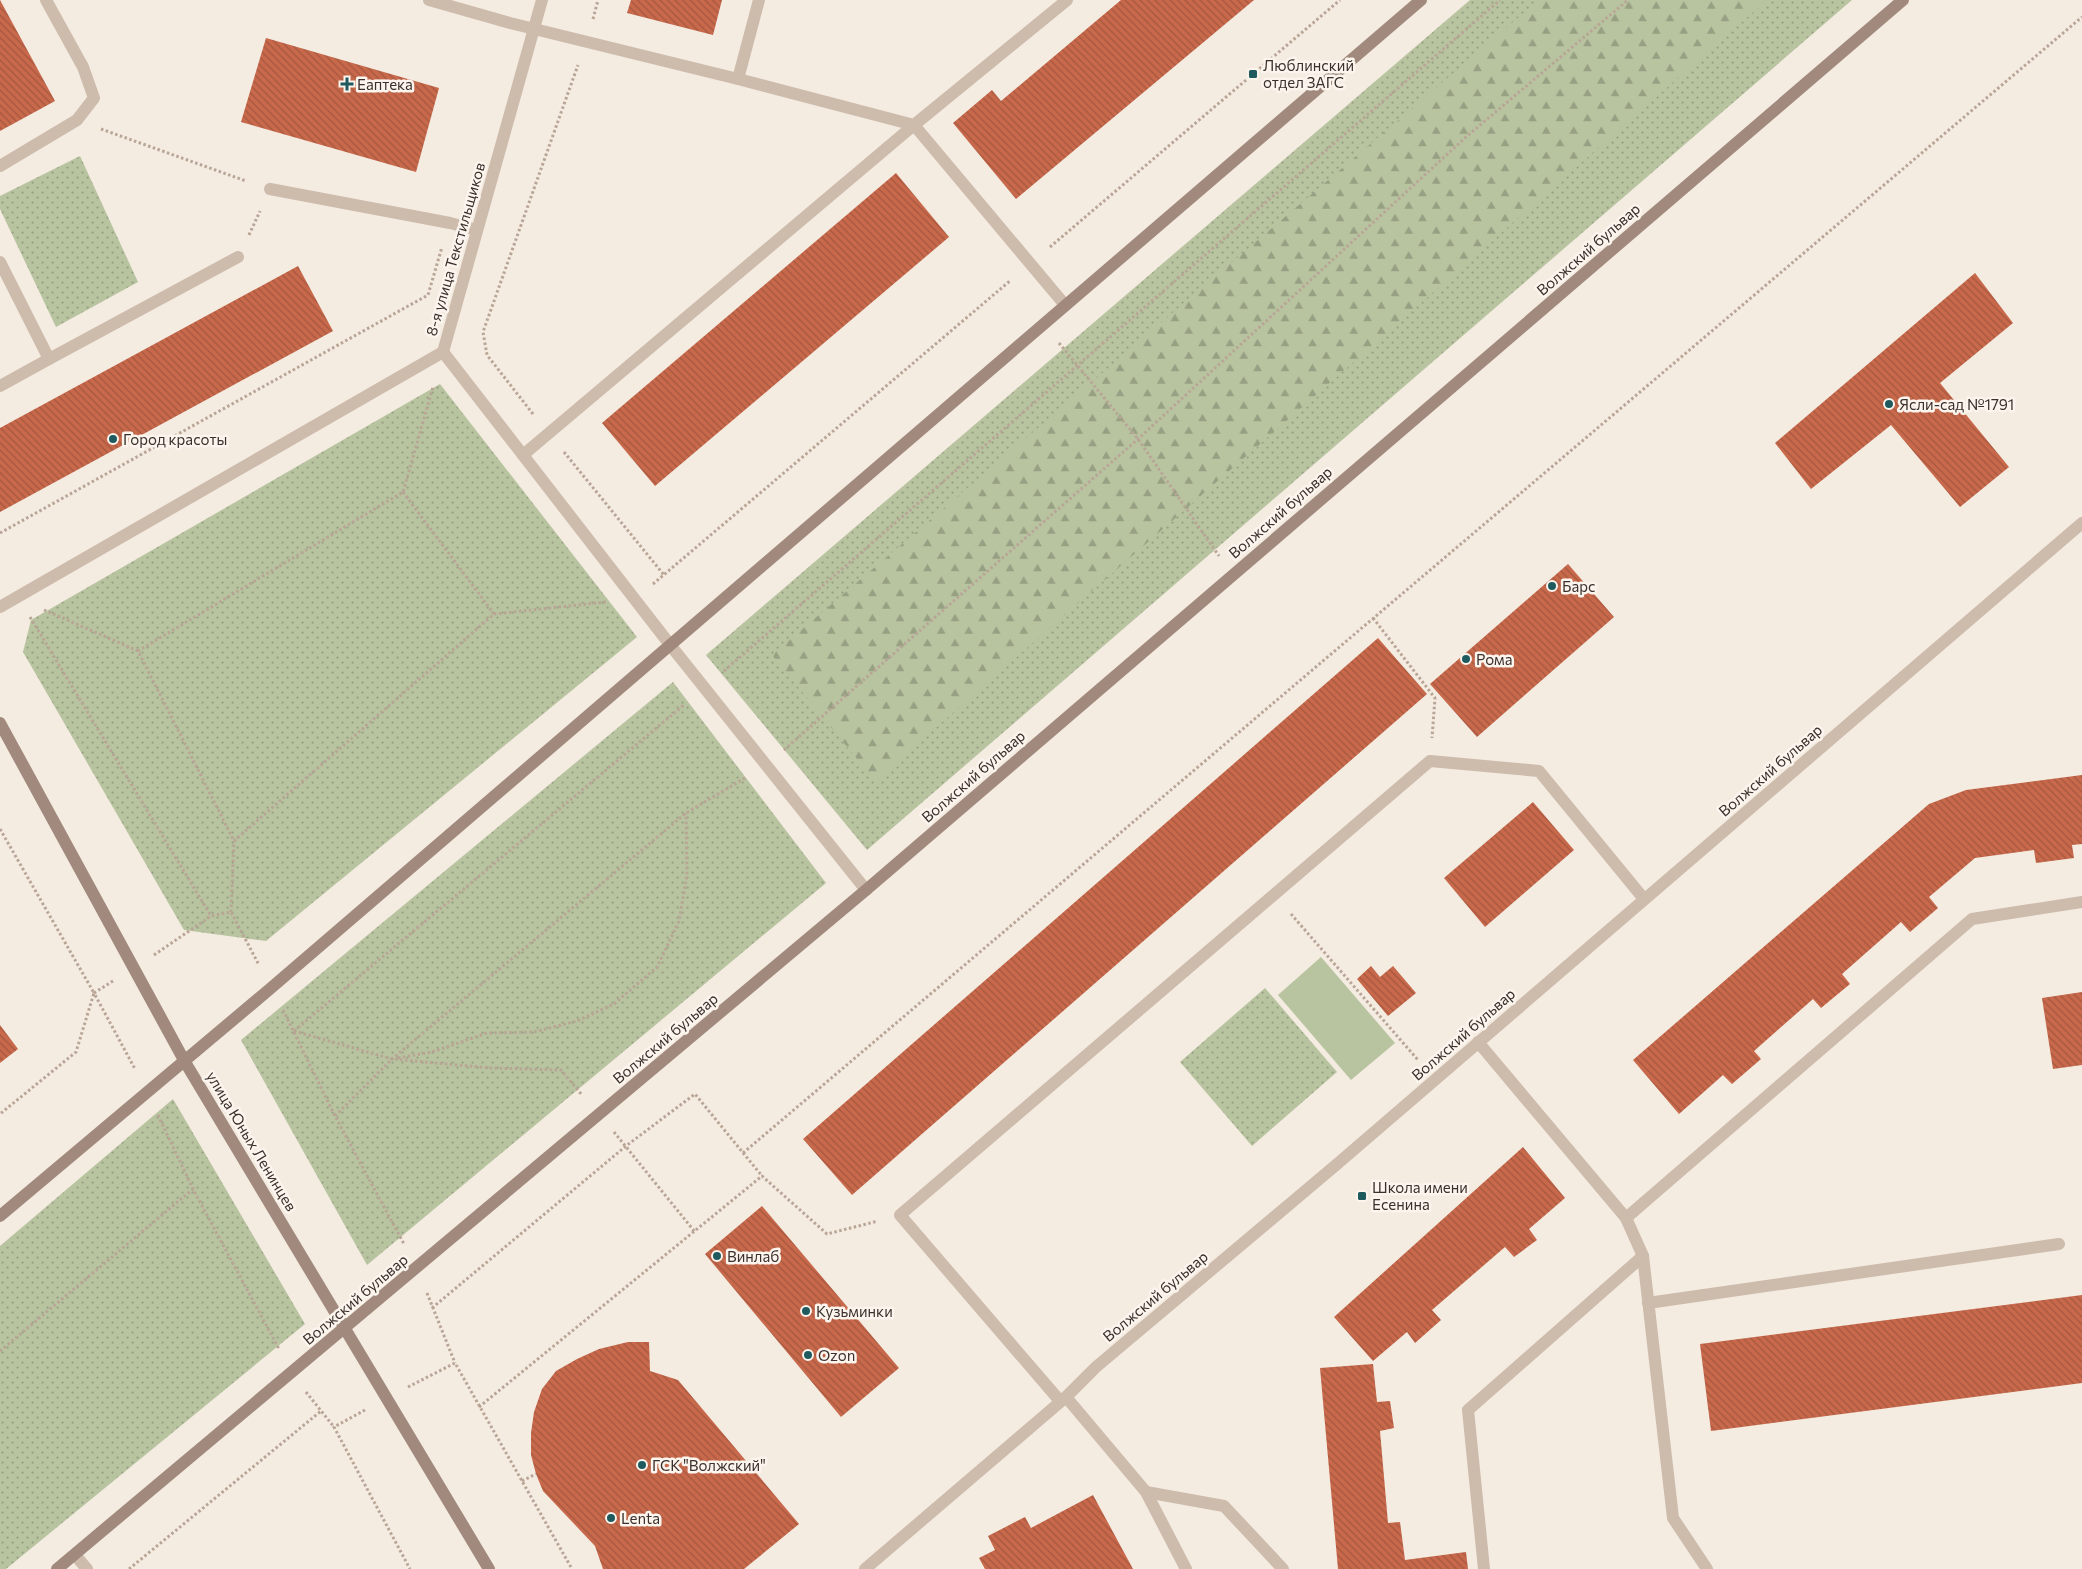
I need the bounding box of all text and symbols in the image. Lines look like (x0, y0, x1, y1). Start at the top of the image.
place label: Люблинский отдел ЗАГС (1263, 56, 1354, 91)
marker: Люблинский отдел ЗАГС (1247, 68, 1259, 80)
place label: Еаптека (357, 75, 413, 93)
marker: Еаптека (341, 78, 353, 90)
street label: 8-я улица Текстильщиков (422, 160, 488, 338)
street label: Волжский бульвар (1533, 199, 1643, 299)
place label: Ясли-сад №1791 (1899, 395, 2014, 413)
marker: Ясли-сад №1791 (1883, 398, 1895, 410)
place label: Город красоты (123, 430, 227, 448)
marker: Город красоты (107, 433, 119, 445)
street label: Волжский бульвар (1225, 462, 1335, 562)
place label: Барс (1562, 577, 1595, 595)
marker: Барс (1546, 580, 1558, 592)
place label: Рома (1476, 650, 1513, 668)
marker: Рома (1460, 653, 1472, 665)
street label: Волжский бульвар (1715, 720, 1825, 820)
street label: Волжский бульвар (918, 726, 1028, 826)
street label: Волжский бульвар (1408, 984, 1518, 1084)
street label: Волжский бульвар (609, 989, 721, 1087)
street label: улица Юных Ленинцев (203, 1068, 301, 1214)
place label: Школа имени Есенина (1372, 1178, 1468, 1213)
marker: Школа имени Есенина (1356, 1190, 1368, 1202)
place label: Винлаб (727, 1247, 779, 1265)
street label: Волжский бульвар (1099, 1247, 1211, 1345)
street label: Волжский бульвар (299, 1250, 411, 1348)
marker: Винлаб (711, 1250, 723, 1262)
place label: Кузьминки (816, 1302, 893, 1320)
marker: Кузьминки (800, 1305, 812, 1317)
place label: Ozon (818, 1346, 855, 1364)
marker: Ozon (802, 1349, 814, 1361)
place label: ГСК "Волжский" (652, 1456, 766, 1474)
marker: ГСК "Волжский" (636, 1459, 648, 1471)
place label: Lenta (621, 1509, 660, 1527)
marker: Lenta (605, 1512, 617, 1524)

